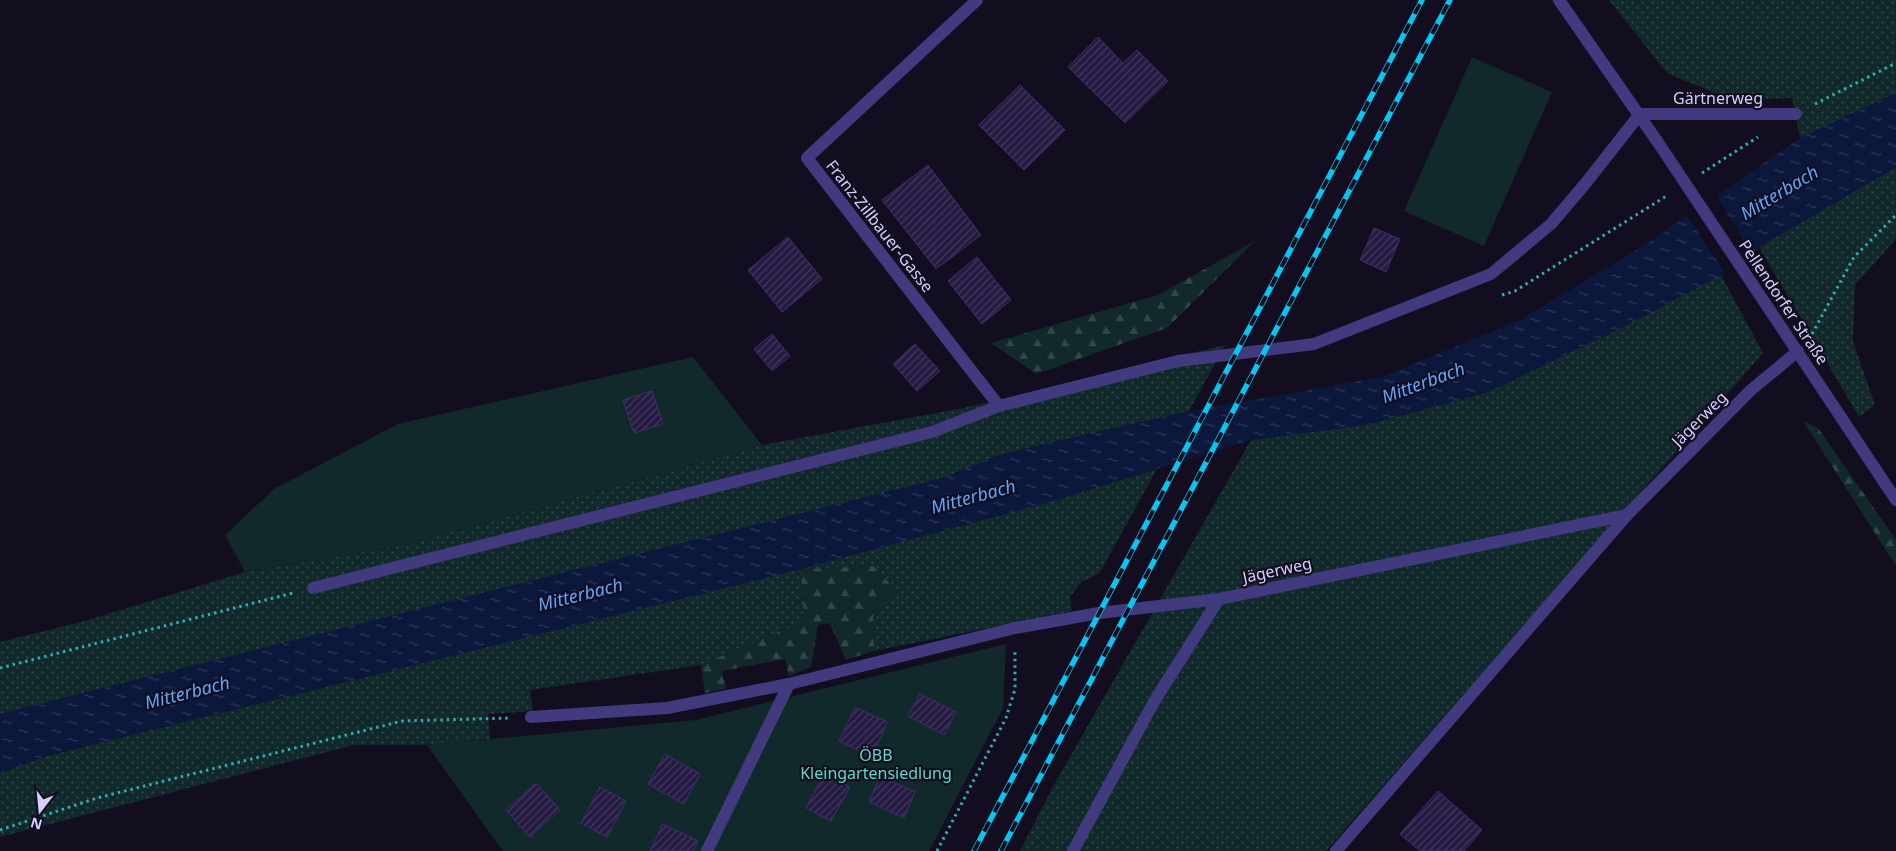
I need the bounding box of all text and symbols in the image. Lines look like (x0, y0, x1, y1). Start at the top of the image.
street label: Gärtnerweg (1673, 87, 1763, 109)
street label: Franz-Zillbauer-Gasse (821, 155, 939, 297)
water label: Mitterbach (1735, 159, 1823, 225)
street label: Pellendorfer Straße (1734, 235, 1834, 369)
water label: Mitterbach (1378, 356, 1468, 408)
street label: Jägerweg (1665, 386, 1732, 453)
water label: Mitterbach (928, 473, 1018, 519)
street label: Jägerweg (1238, 552, 1314, 588)
water label: Mitterbach (535, 572, 625, 616)
water label: Mitterbach (142, 670, 232, 714)
park label: ÖBB Kleingartensiedlung (800, 744, 952, 784)
north arrow (15, 786, 65, 836)
text: N (28, 813, 44, 835)

